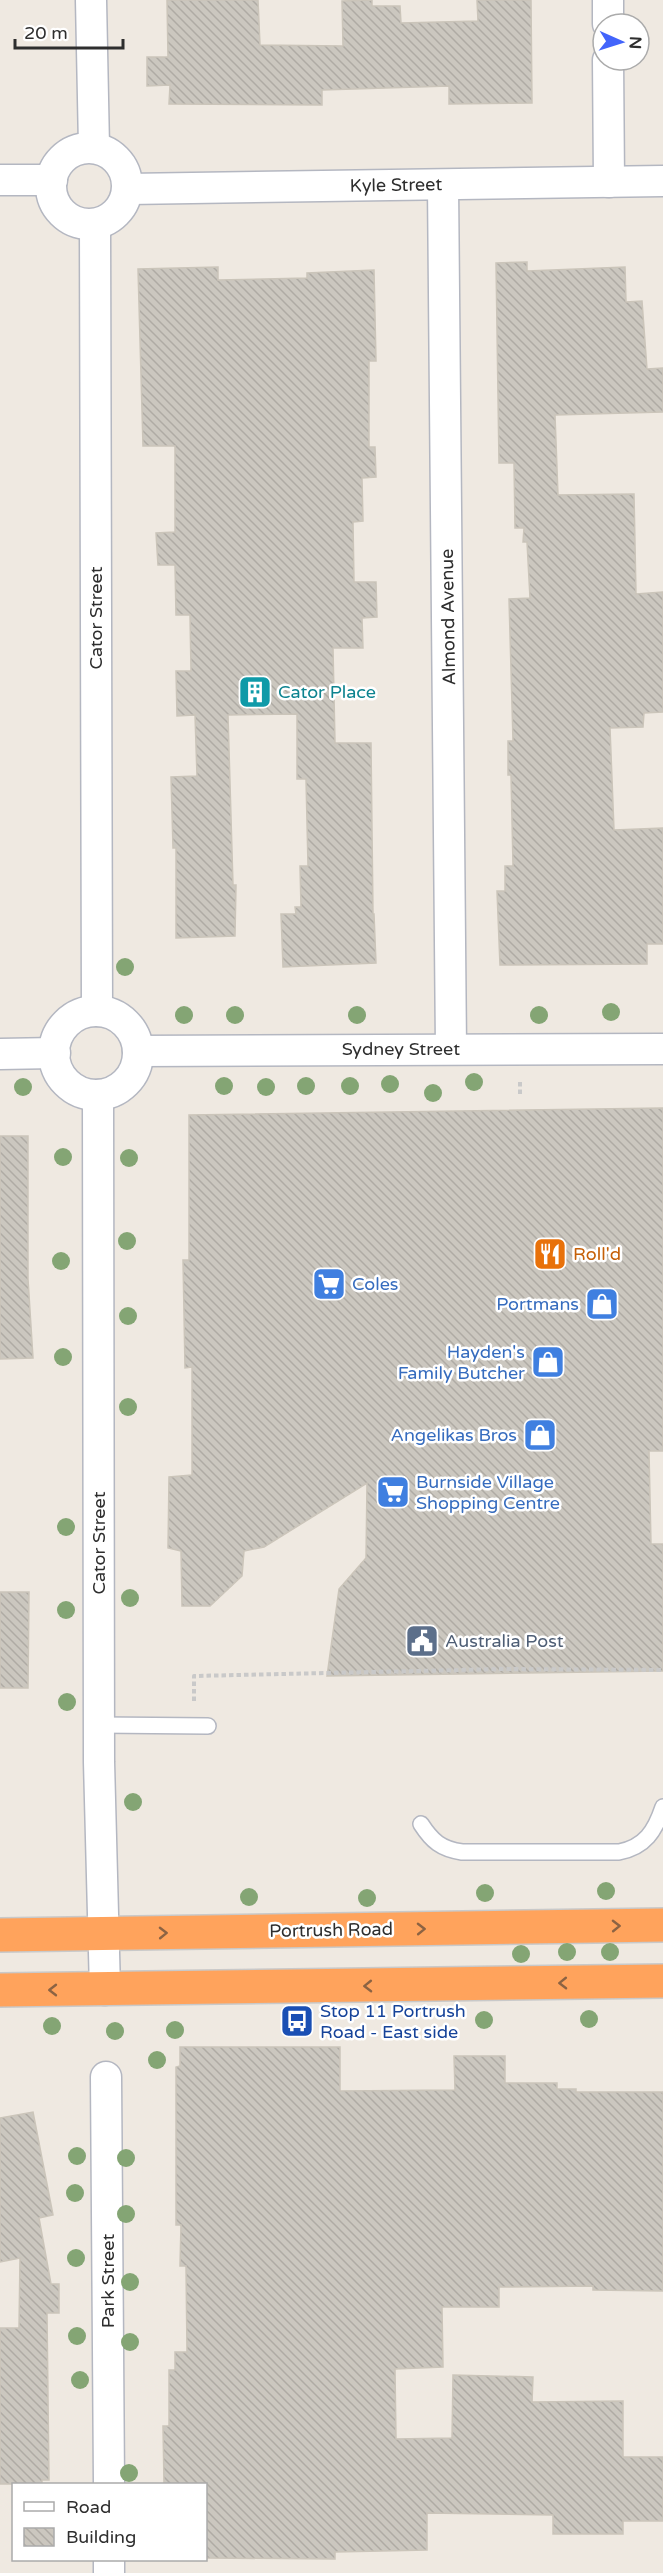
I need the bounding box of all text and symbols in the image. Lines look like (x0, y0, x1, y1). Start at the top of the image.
scale bar (15, 12, 123, 50)
north arrow (591, 12, 651, 72)
text: 20 m (24, 22, 68, 44)
text: N (625, 36, 645, 50)
street label: Kyle Street (350, 173, 443, 197)
street label: Almond Avenue (436, 548, 460, 686)
street label: Cator Street (85, 566, 107, 670)
building icon: Cator Place (237, 674, 273, 710)
place label: Cator Place (278, 681, 376, 703)
street label: Sydney Street (342, 1038, 460, 1060)
restaurant icon: Roll'd (532, 1236, 568, 1272)
place label: Roll'd (573, 1243, 621, 1265)
supermarket icon: Coles (311, 1266, 347, 1302)
place label: Coles (352, 1273, 398, 1295)
shop icon: Portmans (584, 1286, 620, 1322)
place label: Portmans (496, 1293, 579, 1315)
place label: Hayden's Family Butcher (398, 1341, 525, 1384)
shop icon: Hayden's Family Butcher (530, 1344, 566, 1380)
shop icon: Angelikas Bros (522, 1417, 558, 1453)
place label: Angelikas Bros (391, 1424, 517, 1446)
place label: Burnside Village Shopping Centre (416, 1471, 560, 1514)
supermarket icon: Burnside Village Shopping Centre (375, 1474, 411, 1510)
street label: Cator Street (88, 1491, 110, 1595)
public building icon: Australia Post (404, 1623, 440, 1659)
place label: Australia Post (445, 1630, 564, 1652)
street label: Portrush Road (269, 1918, 393, 1942)
one-way arrow (611, 1920, 620, 1932)
one-way arrow (416, 1923, 425, 1935)
one-way arrow (158, 1926, 167, 1939)
one-way arrow (558, 1977, 567, 1989)
one-way arrow (363, 1980, 372, 1992)
one-way arrow (48, 1984, 57, 1996)
place label: Stop 11 Portrush Road - East side (320, 2000, 466, 2043)
bus stop icon: Stop 11 Portrush Road - East side (279, 2003, 315, 2039)
street label: Park Street (97, 2234, 119, 2328)
legend (12, 2483, 207, 2561)
text: Road (66, 2496, 111, 2518)
text: Building (66, 2526, 136, 2548)

